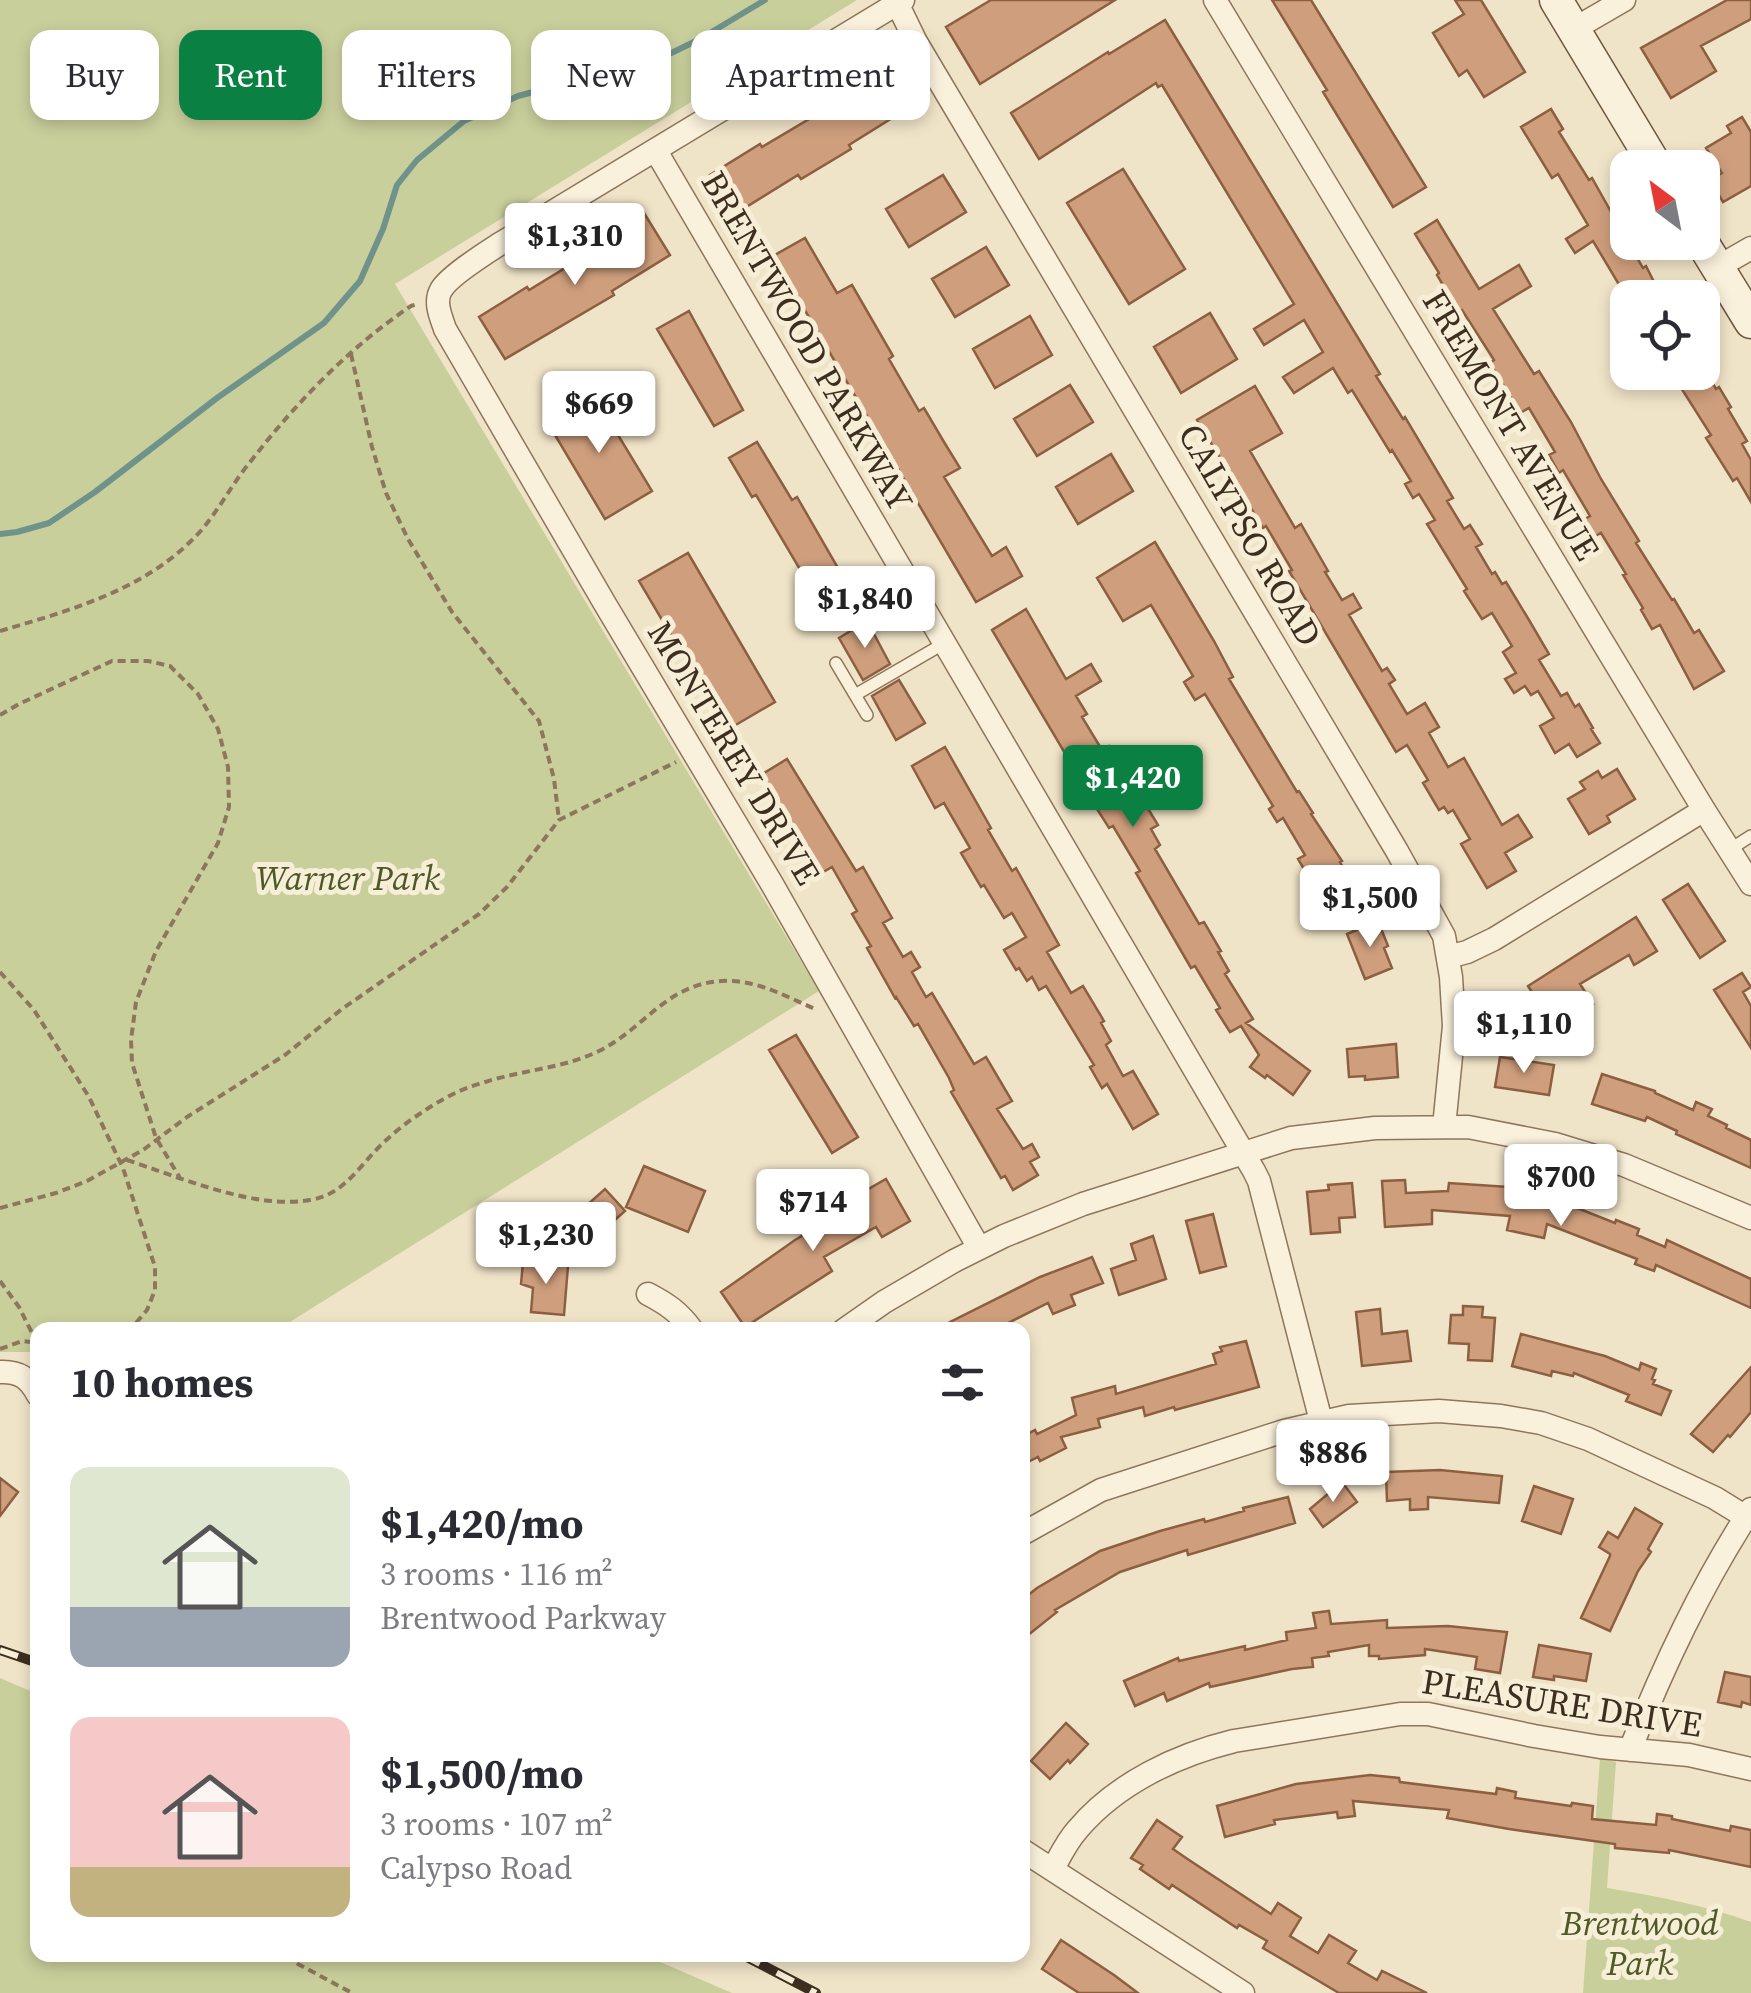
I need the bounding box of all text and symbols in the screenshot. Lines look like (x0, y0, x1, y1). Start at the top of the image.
chip: Buy (30, 30, 159, 120)
chip: Rent (179, 30, 322, 120)
chip: Filters (342, 30, 511, 120)
chip: New (531, 30, 671, 120)
chip: Apartment (691, 30, 930, 120)
north arrow (1610, 150, 1720, 260)
map controls (1610, 150, 1720, 390)
street label: BRENTWOOD PARKWAY (690, 162, 924, 520)
pin: $1,310 (494, 203, 656, 288)
text: $1,310 (527, 213, 623, 257)
button: locate (1610, 280, 1720, 390)
street label: FREMONT AVENUE (1411, 281, 1611, 569)
pin: $669 (540, 371, 658, 456)
text: $669 (564, 381, 634, 425)
street label: CALYPSO ROAD (1167, 415, 1333, 655)
pin: $1,840 (784, 566, 946, 651)
text: $1,840 (817, 576, 913, 620)
street label: MONTEREY DRIVE (636, 612, 832, 894)
pin: $1,420 (1052, 745, 1214, 830)
text: $1,420 (1085, 755, 1181, 799)
park label: Warner Park (256, 854, 441, 902)
pin: $1,500 (1289, 865, 1451, 950)
text: $1,500 (1322, 875, 1418, 919)
pin: $1,110 (1443, 991, 1605, 1076)
text: $1,110 (1476, 1001, 1572, 1045)
pin: $700 (1502, 1144, 1620, 1229)
text: $700 (1526, 1154, 1596, 1198)
pin: $714 (754, 1169, 872, 1254)
text: $714 (778, 1179, 848, 1223)
pin: $1,230 (465, 1202, 627, 1287)
text: $1,230 (498, 1212, 594, 1256)
text: 10 homes (70, 1353, 253, 1411)
icon: filters (935, 1355, 990, 1410)
pin: $886 (1274, 1420, 1392, 1505)
text: $886 (1298, 1430, 1368, 1474)
text: $1,420/mo (380, 1494, 583, 1552)
icon: home (150, 1507, 270, 1627)
text: 3 rooms · 116 m² (380, 1552, 613, 1596)
text: Brentwood Parkway (380, 1596, 666, 1640)
street label: PLEASURE DRIVE (1419, 1657, 1705, 1749)
text: $1,500/mo (380, 1744, 583, 1802)
icon: home (150, 1757, 270, 1877)
text: 3 rooms · 107 m² (380, 1802, 613, 1846)
text: Calypso Road (380, 1846, 572, 1890)
park label: Brentwood Park (1560, 1899, 1719, 1987)

